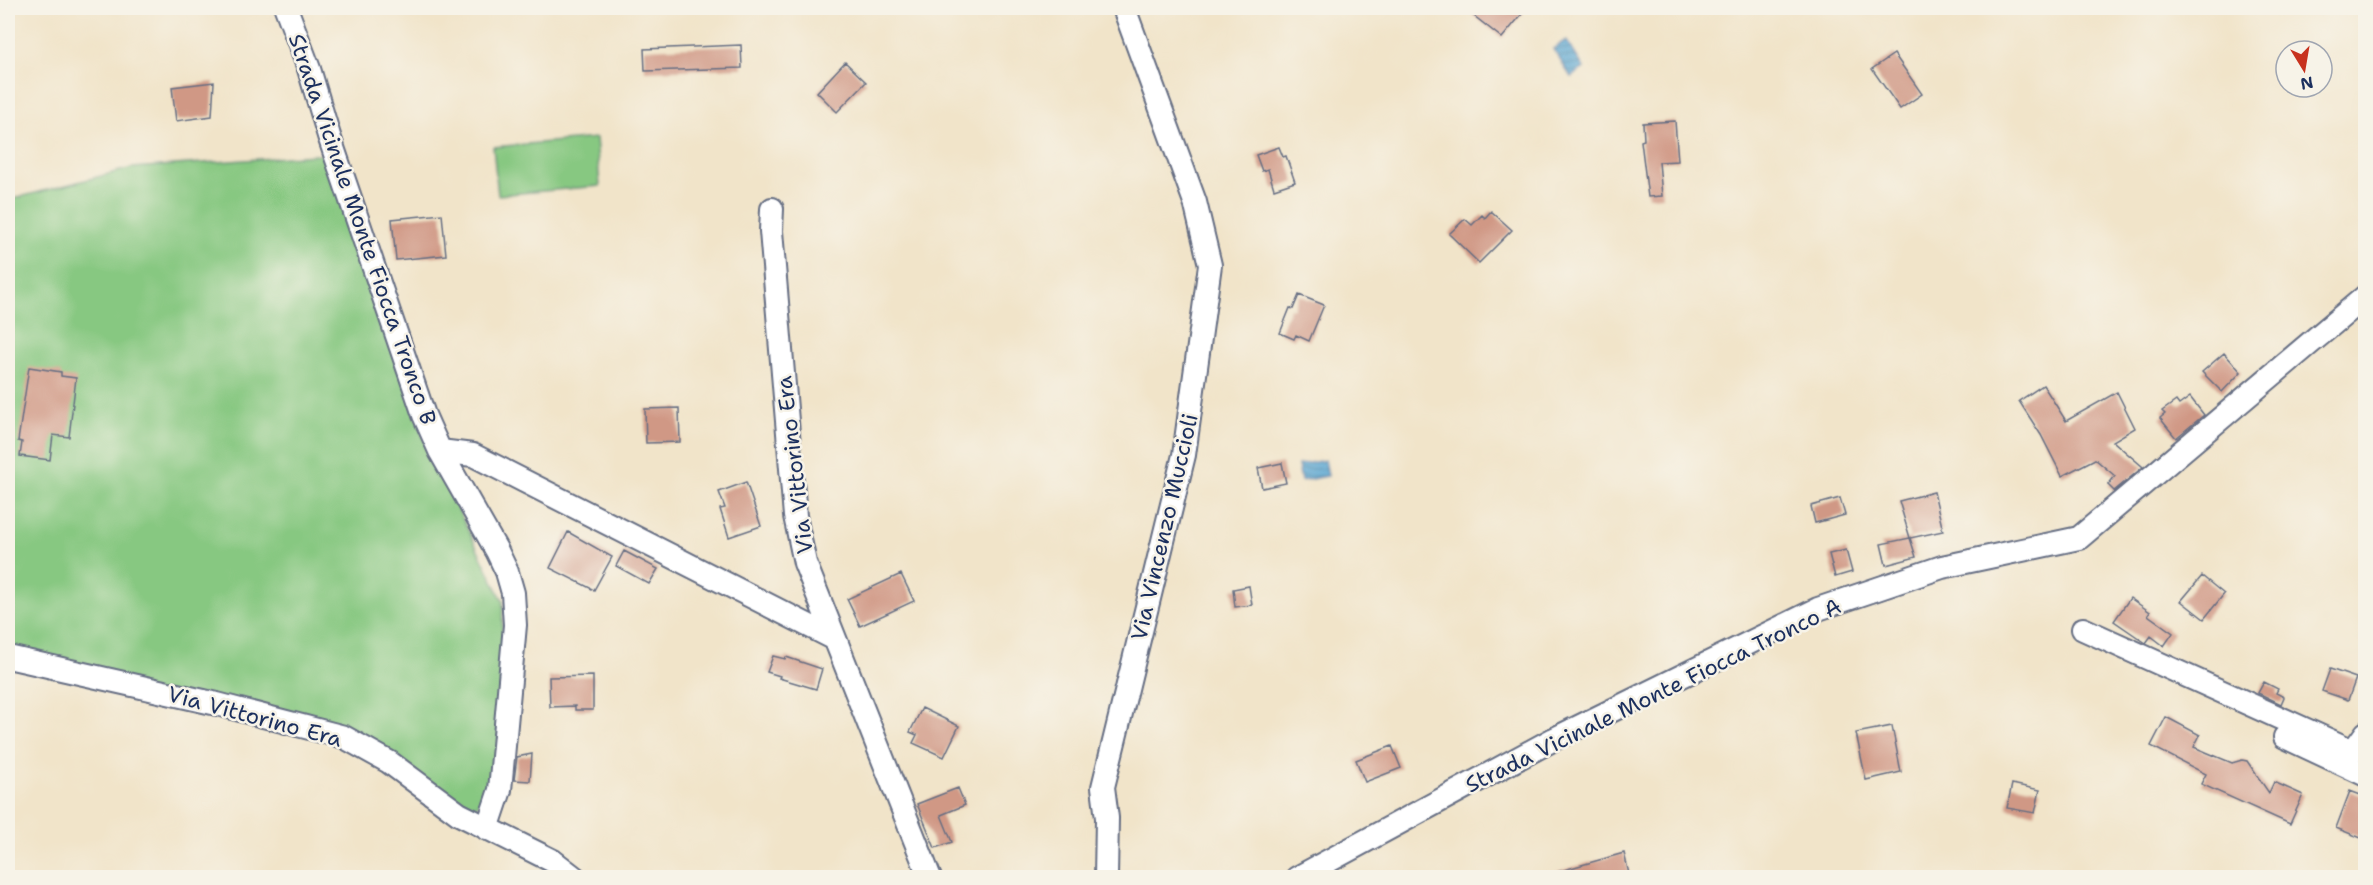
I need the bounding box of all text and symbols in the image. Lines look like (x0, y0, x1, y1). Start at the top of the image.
street label: Strada Vicinale Monte Fiocca Tronco B (282, 30, 443, 429)
north arrow (2274, 39, 2334, 99)
text: N (2299, 72, 2315, 95)
street label: Via Vittorino Era (769, 374, 820, 556)
street label: Via Vincenzo Muccioli (1124, 411, 1205, 643)
street label: Strada Vicinale Monte Fiocca Tronco A (1460, 591, 1846, 799)
street label: Via Vittorino Era (165, 679, 345, 754)

